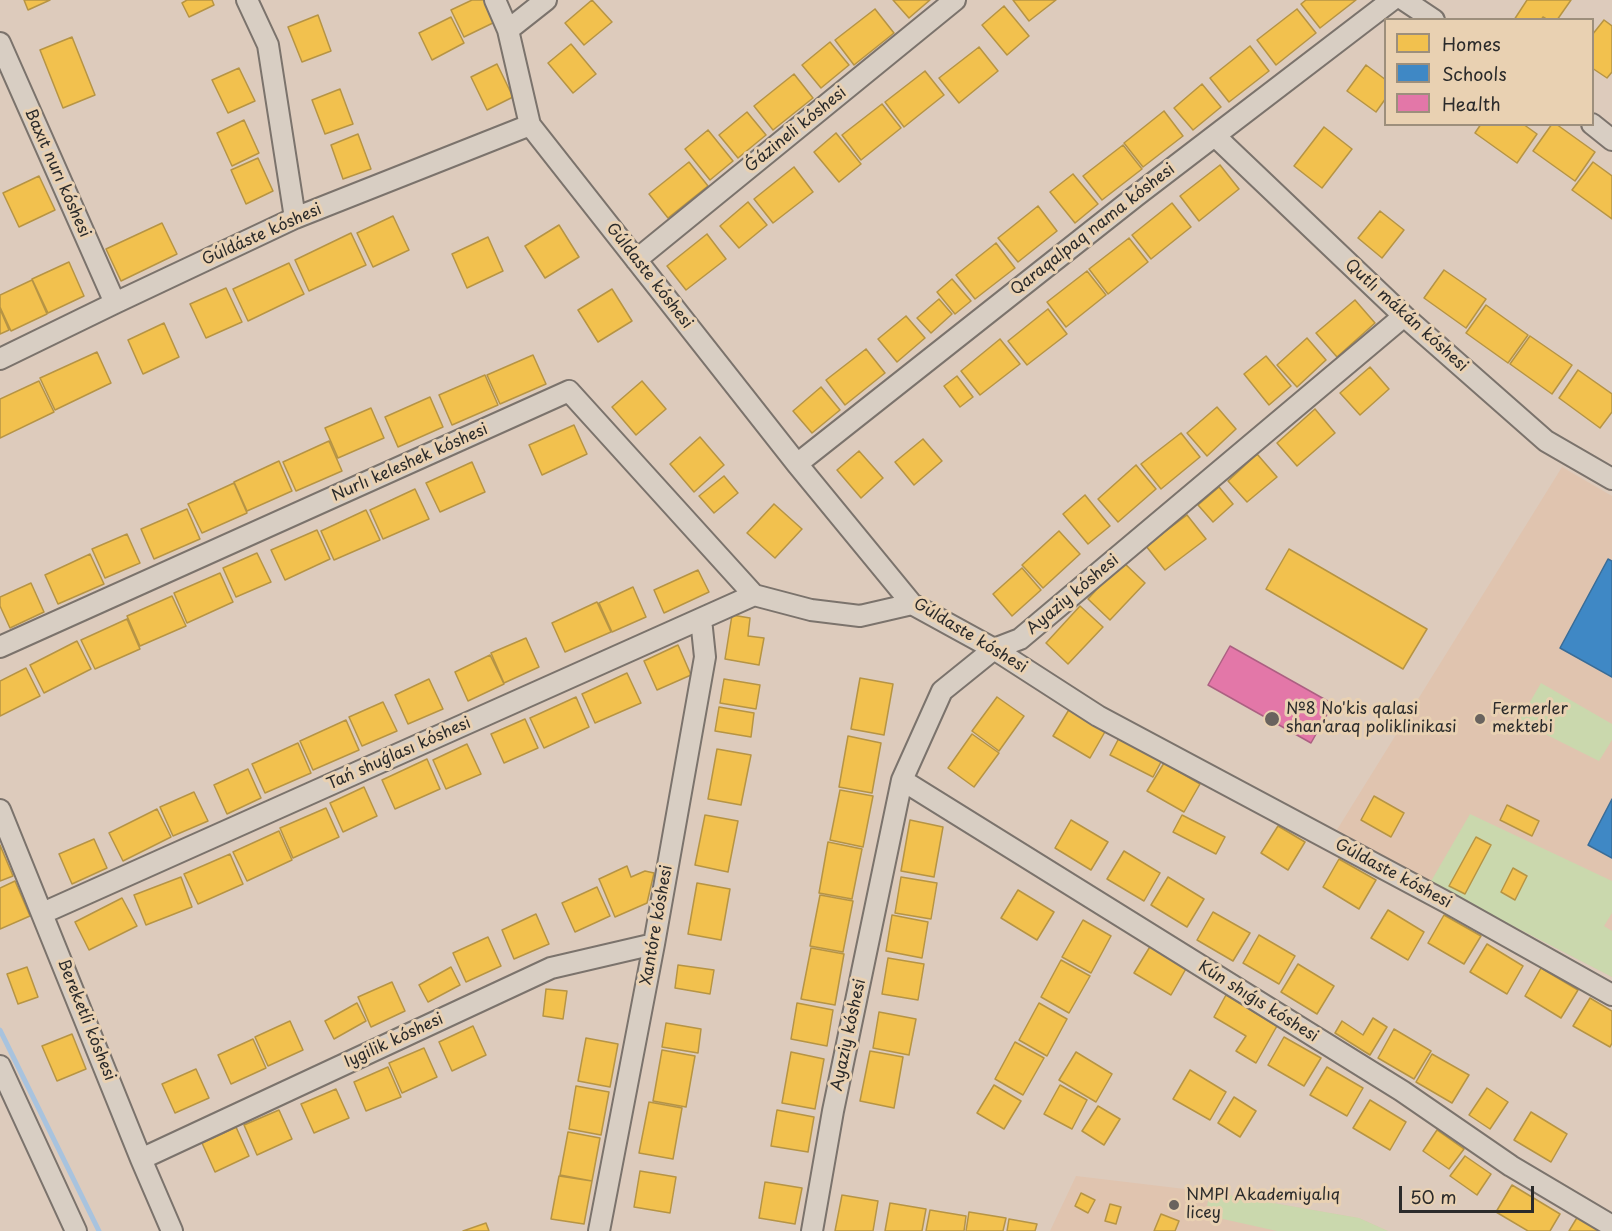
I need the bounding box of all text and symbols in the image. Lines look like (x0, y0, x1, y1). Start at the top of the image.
legend (1384, 18, 1594, 126)
text: Homes (1442, 30, 1500, 57)
text: Schools (1442, 60, 1507, 87)
street label: Ǵázineli kóshesi (741, 83, 851, 177)
text: Health (1442, 90, 1501, 117)
street label: Baxıt nurı kóshesi (20, 105, 94, 241)
street label: Qaraqalpaq nama kóshesi (1007, 160, 1179, 300)
street label: Gúldáste kóshesi (199, 200, 325, 270)
street label: Gúldaste kóshesi (602, 219, 696, 333)
street label: Qutlı mákán kóshesi (1341, 256, 1471, 376)
street label: Nurlı keleshek kóshesi (329, 420, 491, 506)
street label: Ayaziy kóshesi (1023, 551, 1123, 639)
street label: Gúldaste kóshesi (910, 595, 1030, 677)
place label: №8 No'kis qalasi shan'araq poliklinikasi (1286, 700, 1457, 738)
place label: Fermerler mektebi (1492, 700, 1568, 738)
marker: №8 No'kis qalasi shan'araq poliklinikasi (1263, 710, 1281, 728)
marker: Fermerler mektebi (1473, 712, 1487, 726)
street label: Tań shuǵlası kóshesi (324, 714, 474, 794)
street label: Gúldaste kóshesi (1332, 835, 1454, 913)
street label: Xantóre kóshesi (637, 864, 677, 986)
street label: Bereketli kóshesi (53, 956, 119, 1084)
street label: Kún shıǵıs kóshesi (1194, 957, 1322, 1047)
street label: Ayaziy kóshesi (828, 977, 870, 1093)
street label: Iygilik kóshesi (341, 1010, 447, 1072)
scale bar (1402, 1174, 1537, 1212)
text: 50 m (1410, 1183, 1457, 1210)
place label: NMPI Akademiyalıq licey (1186, 1186, 1340, 1224)
marker: NMPI Akademiyalıq licey (1167, 1198, 1181, 1212)

